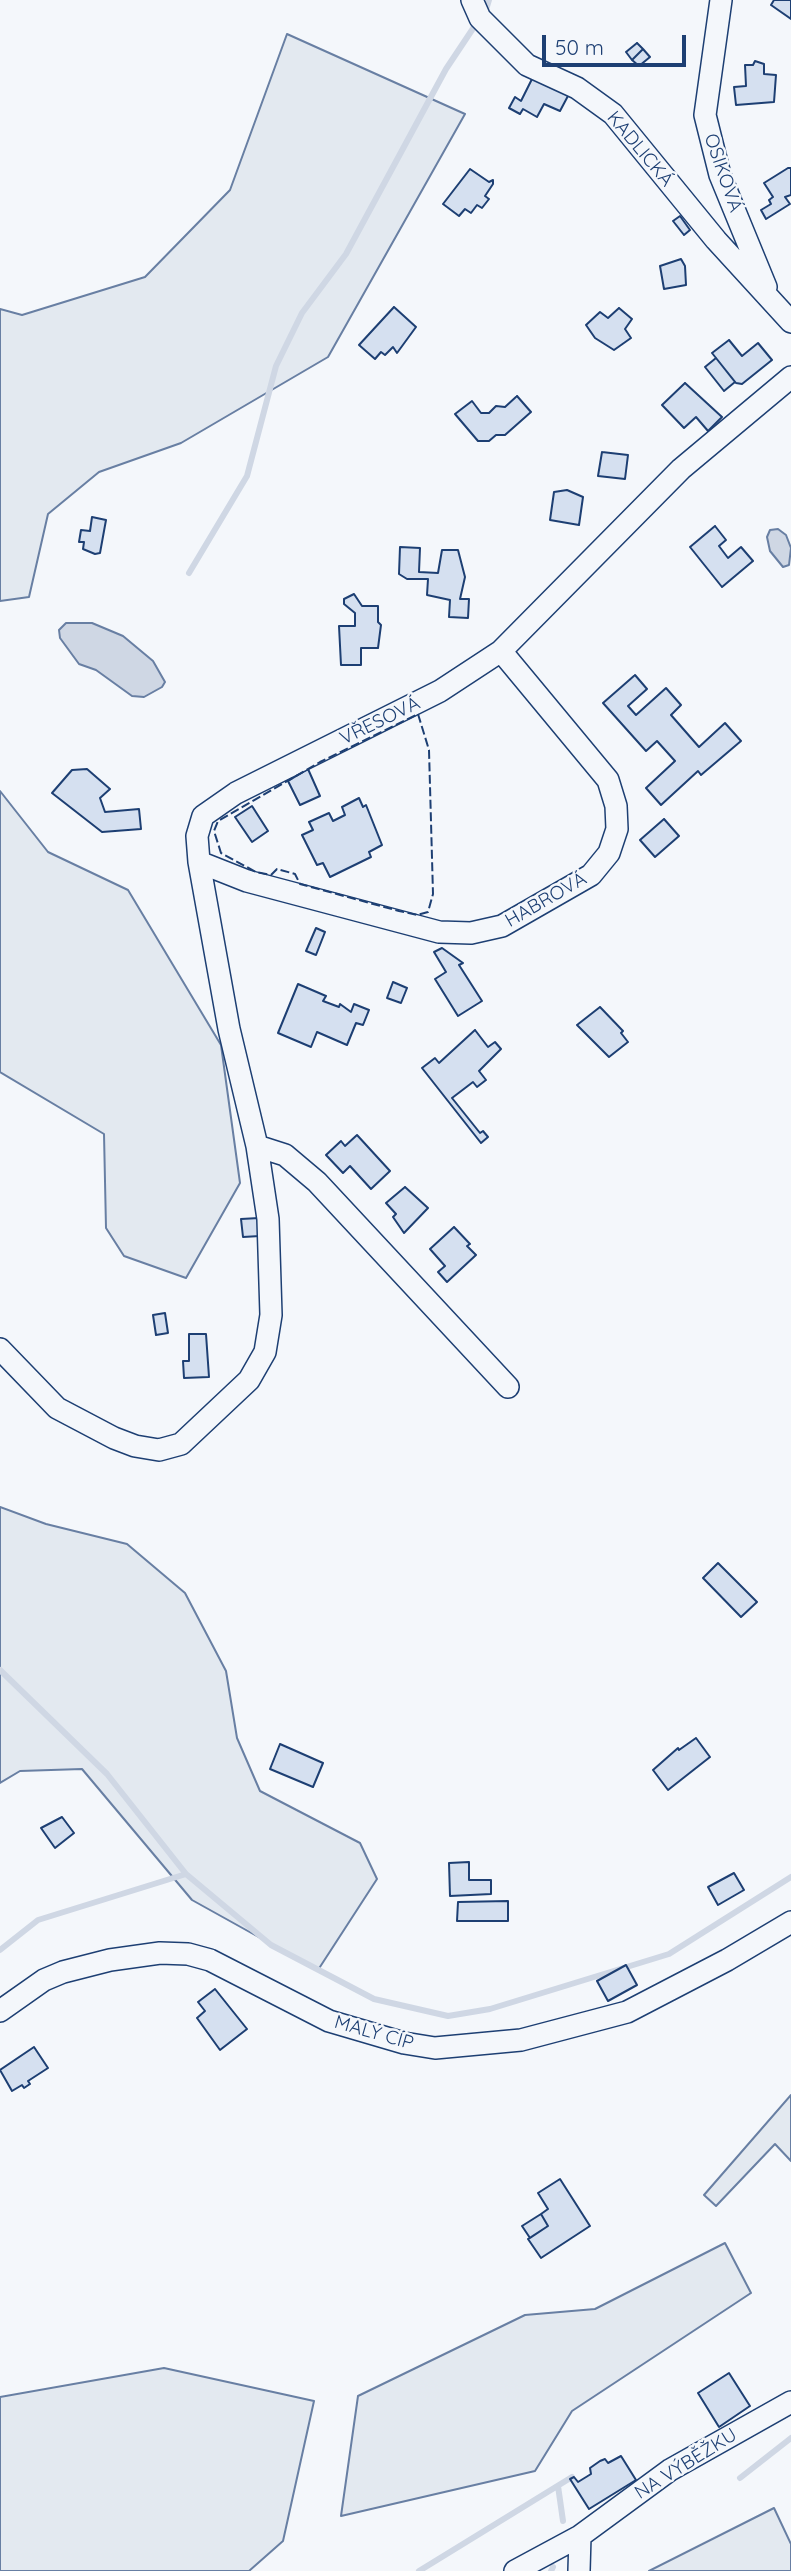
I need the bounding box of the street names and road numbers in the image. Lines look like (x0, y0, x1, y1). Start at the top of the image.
street label: KADLICKÁ (602, 107, 678, 191)
street label: OSIKOVÁ (699, 131, 747, 215)
street label: VŘESOVÁ (336, 692, 424, 750)
street label: HABROVÁ (501, 868, 591, 932)
street label: MALÝ CÍP (332, 2011, 416, 2055)
street label: NA VÝBĚŽKU (631, 2424, 741, 2504)

